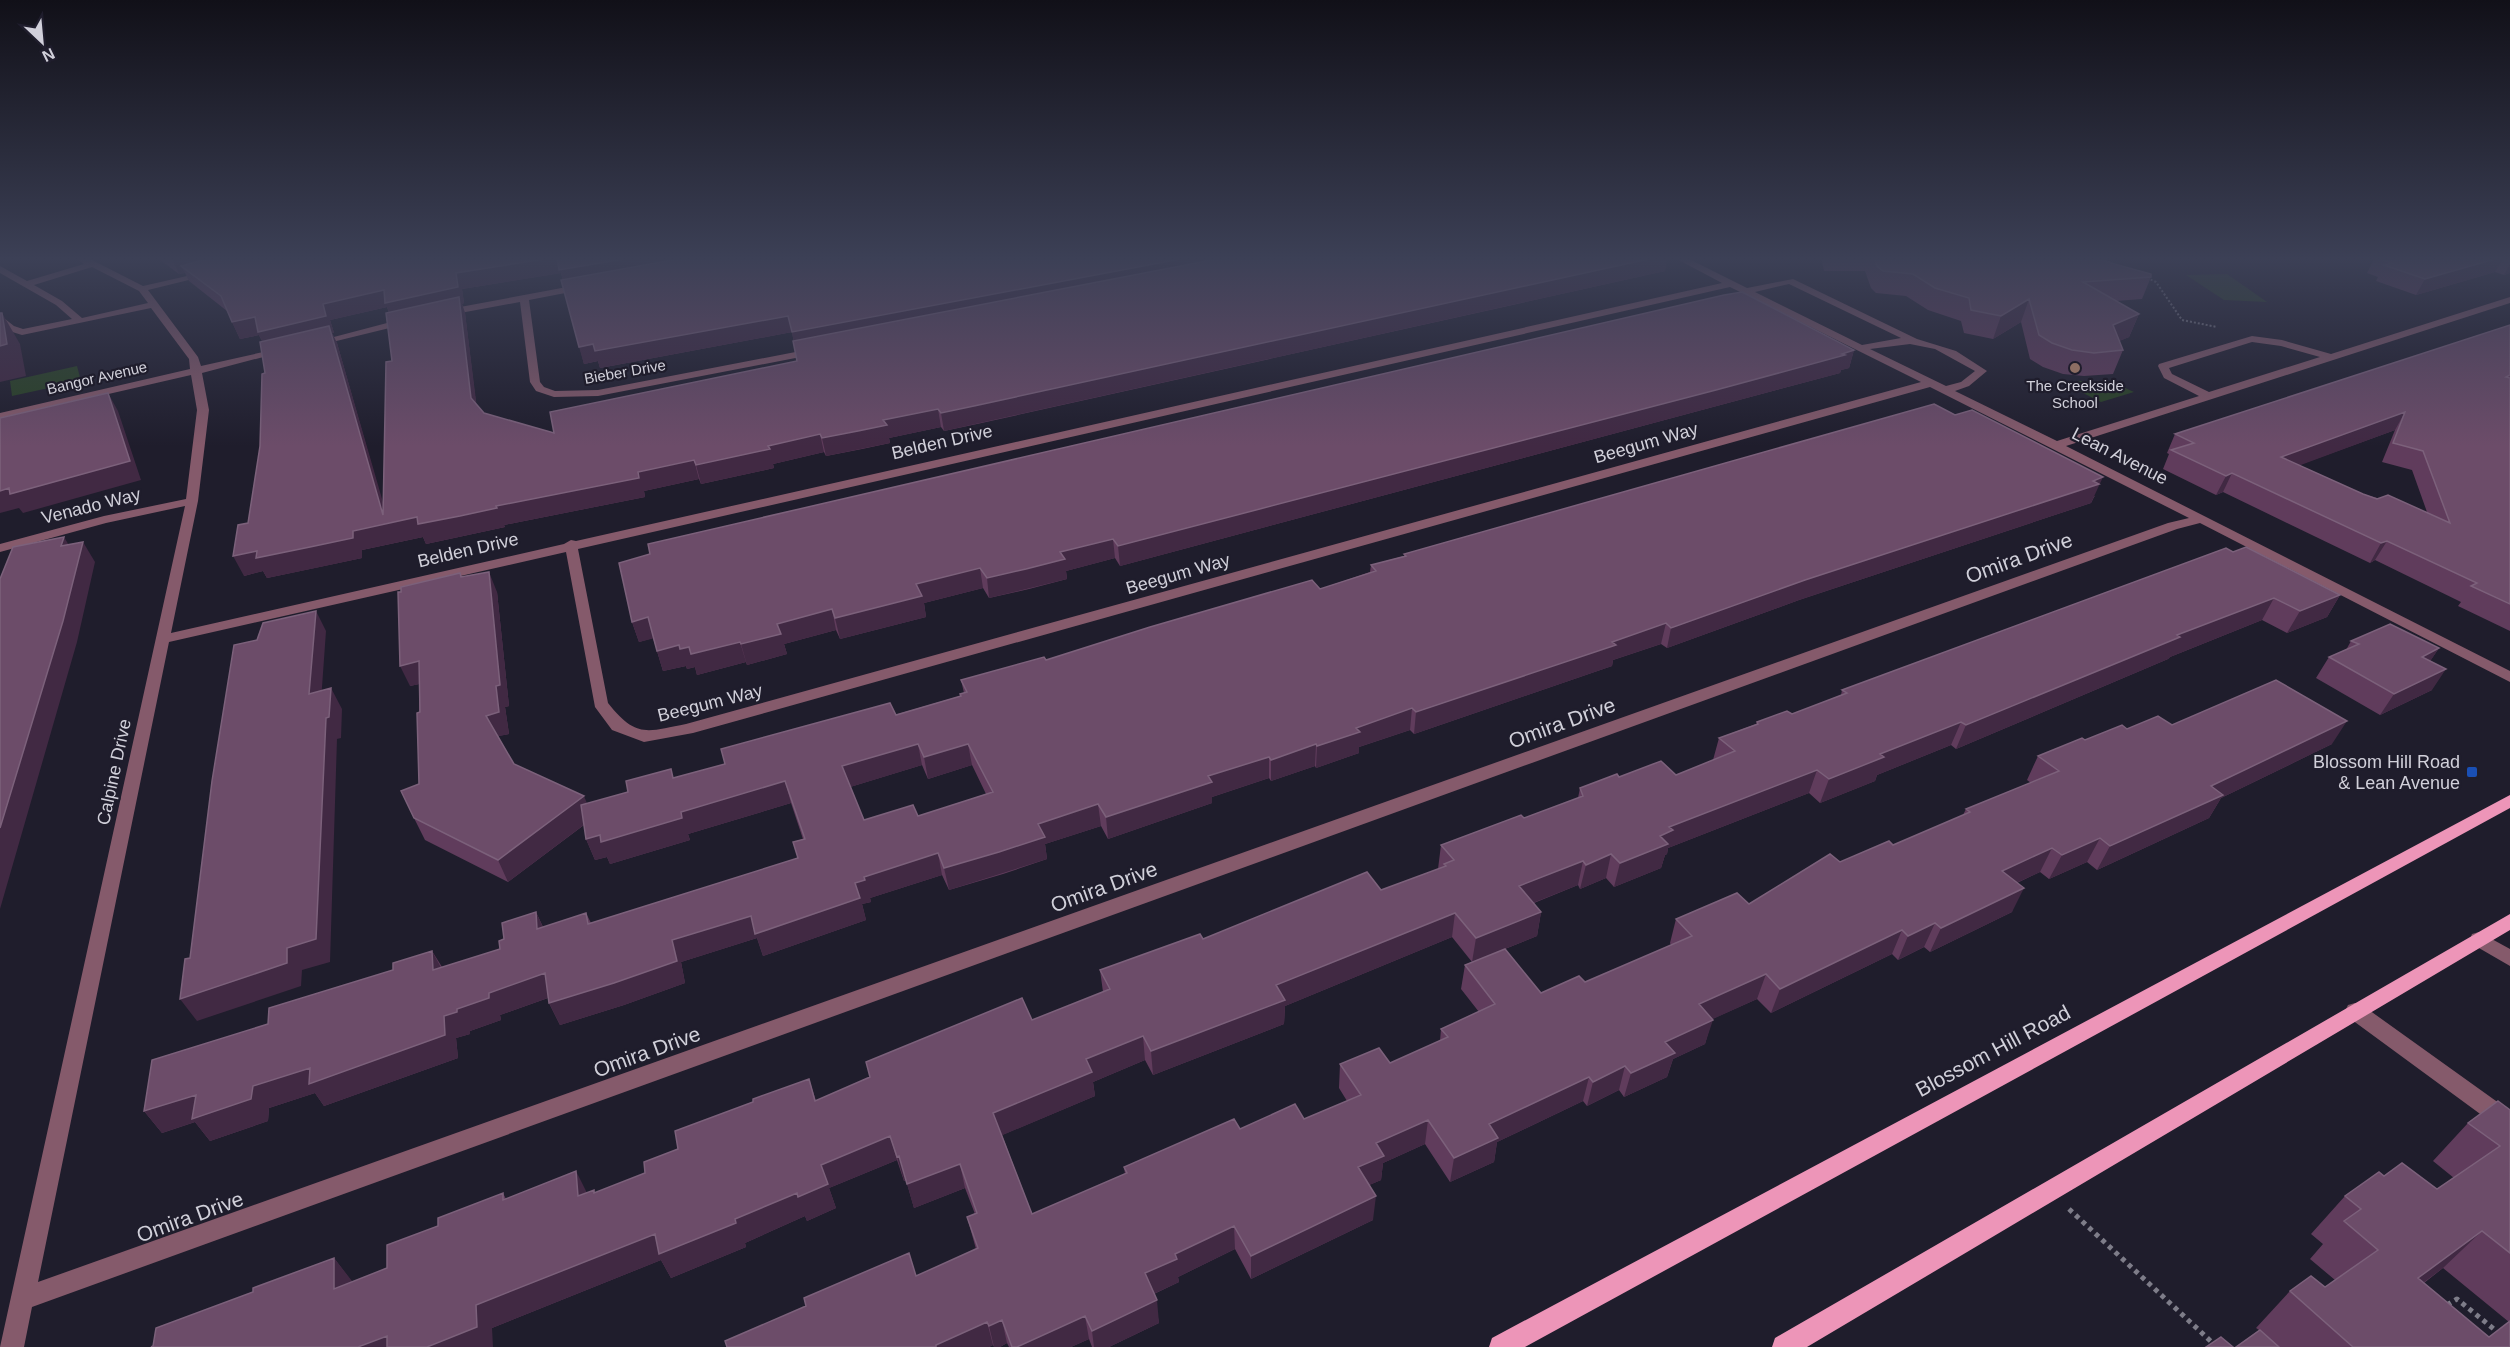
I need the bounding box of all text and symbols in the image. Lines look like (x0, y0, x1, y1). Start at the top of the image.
north arrow (12, 12, 72, 72)
text: N (39, 45, 57, 65)
street label: Bieber Drive (583, 356, 667, 387)
street label: Bangor Avenue (45, 358, 149, 397)
marker: The Creekside School (2068, 361, 2082, 375)
place label: The Creekside School (2026, 377, 2124, 411)
street label: Beegum Way (1592, 419, 1700, 467)
street label: Belden Drive (890, 421, 994, 463)
street label: Lean Avenue (2069, 423, 2171, 489)
street label: Venado Way (39, 484, 143, 528)
street label: Omira Drive (1962, 528, 2075, 587)
street label: Belden Drive (416, 529, 520, 571)
street label: Beegum Way (1124, 550, 1232, 598)
street label: Beegum Way (655, 680, 765, 726)
street label: Omira Drive (1505, 693, 1618, 752)
street label: Calpine Drive (93, 717, 135, 827)
place label: Blossom Hill Road & Lean Avenue (2313, 752, 2460, 793)
marker: Blossom Hill Road & Lean Avenue (2465, 765, 2479, 779)
street label: Omira Drive (1047, 857, 1160, 916)
street label: Blossom Hill Road (1912, 1000, 2074, 1101)
street label: Omira Drive (590, 1022, 703, 1081)
street label: Omira Drive (133, 1187, 246, 1246)

